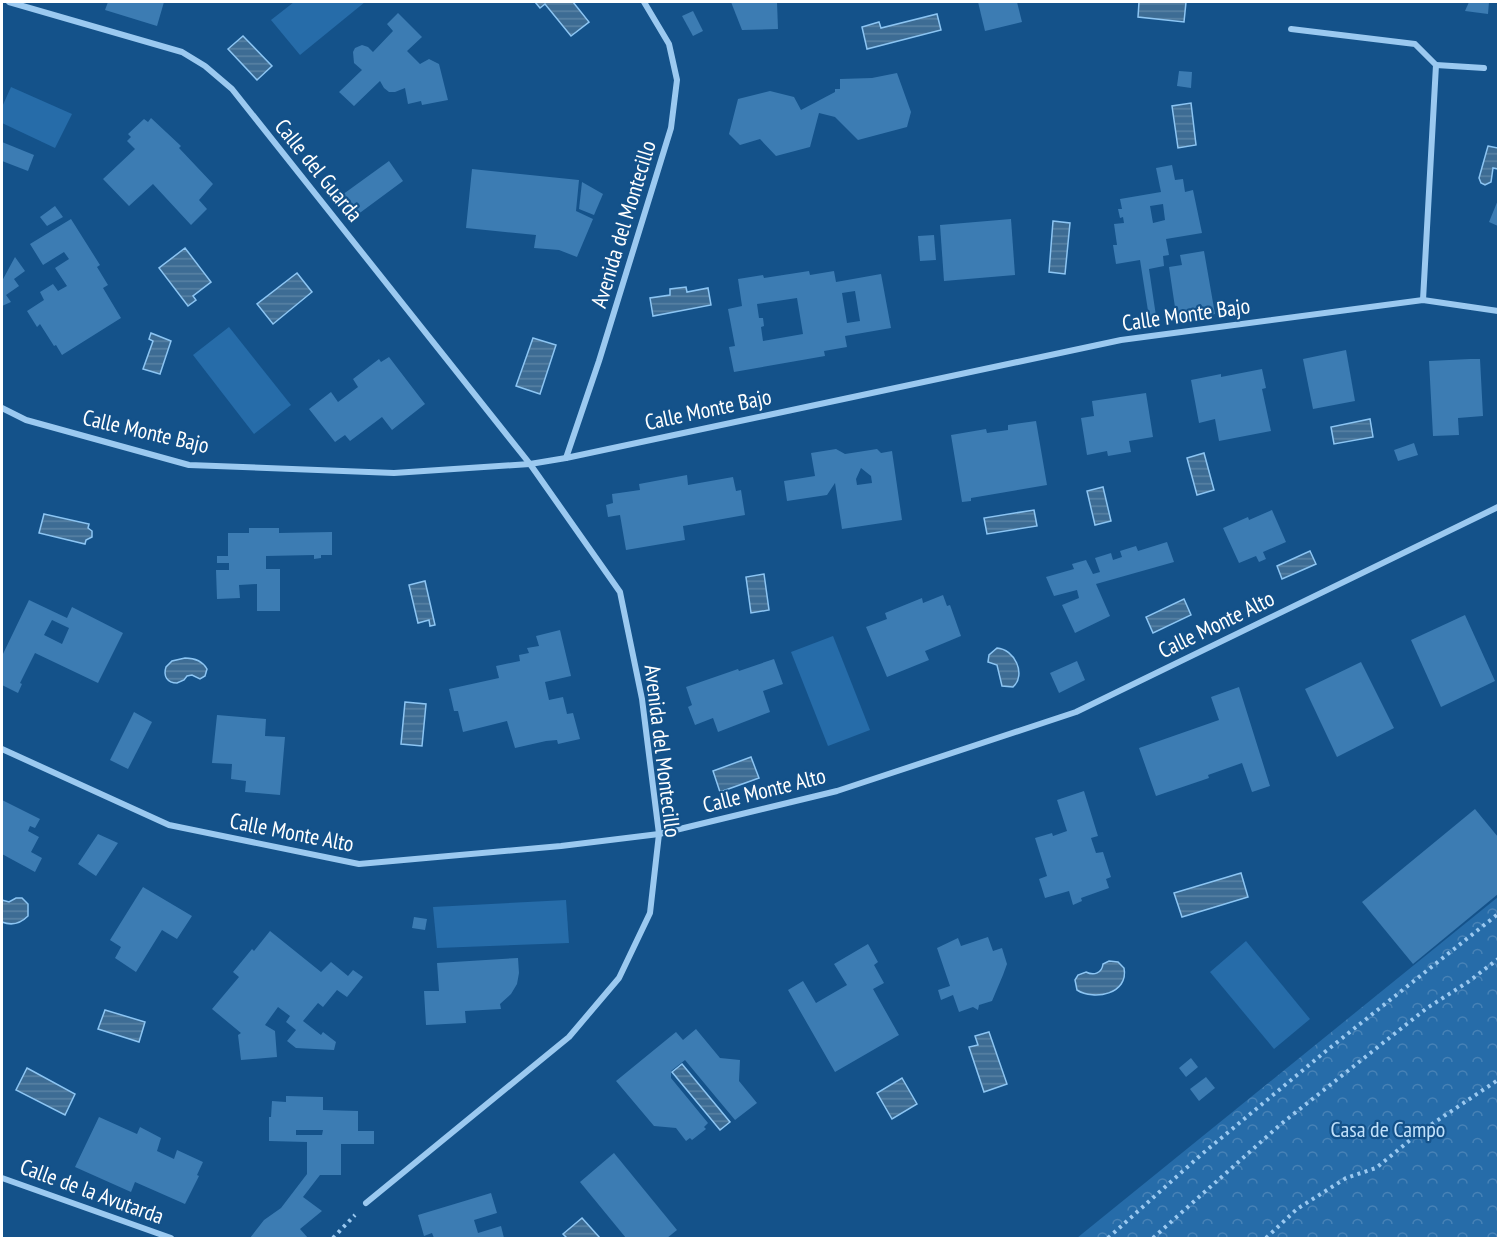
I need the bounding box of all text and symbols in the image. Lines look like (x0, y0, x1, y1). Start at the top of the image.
street label: Calle del Guarda (269, 113, 369, 227)
street label: Avenida del Montecillo (584, 137, 662, 311)
street label: Calle Monte Bajo (1120, 291, 1252, 337)
street label: Calle Monte Bajo (642, 382, 774, 436)
street label: Calle Monte Bajo (80, 403, 212, 459)
street label: Calle Monte Alto (1153, 584, 1279, 664)
street label: Avenida del Montecillo (639, 663, 687, 839)
street label: Calle Monte Alto (700, 761, 828, 819)
street label: Calle Monte Alto (228, 806, 356, 858)
park label: Casa de Campo (1331, 1115, 1445, 1143)
street label: Calle de la Avutarda (16, 1152, 168, 1230)

